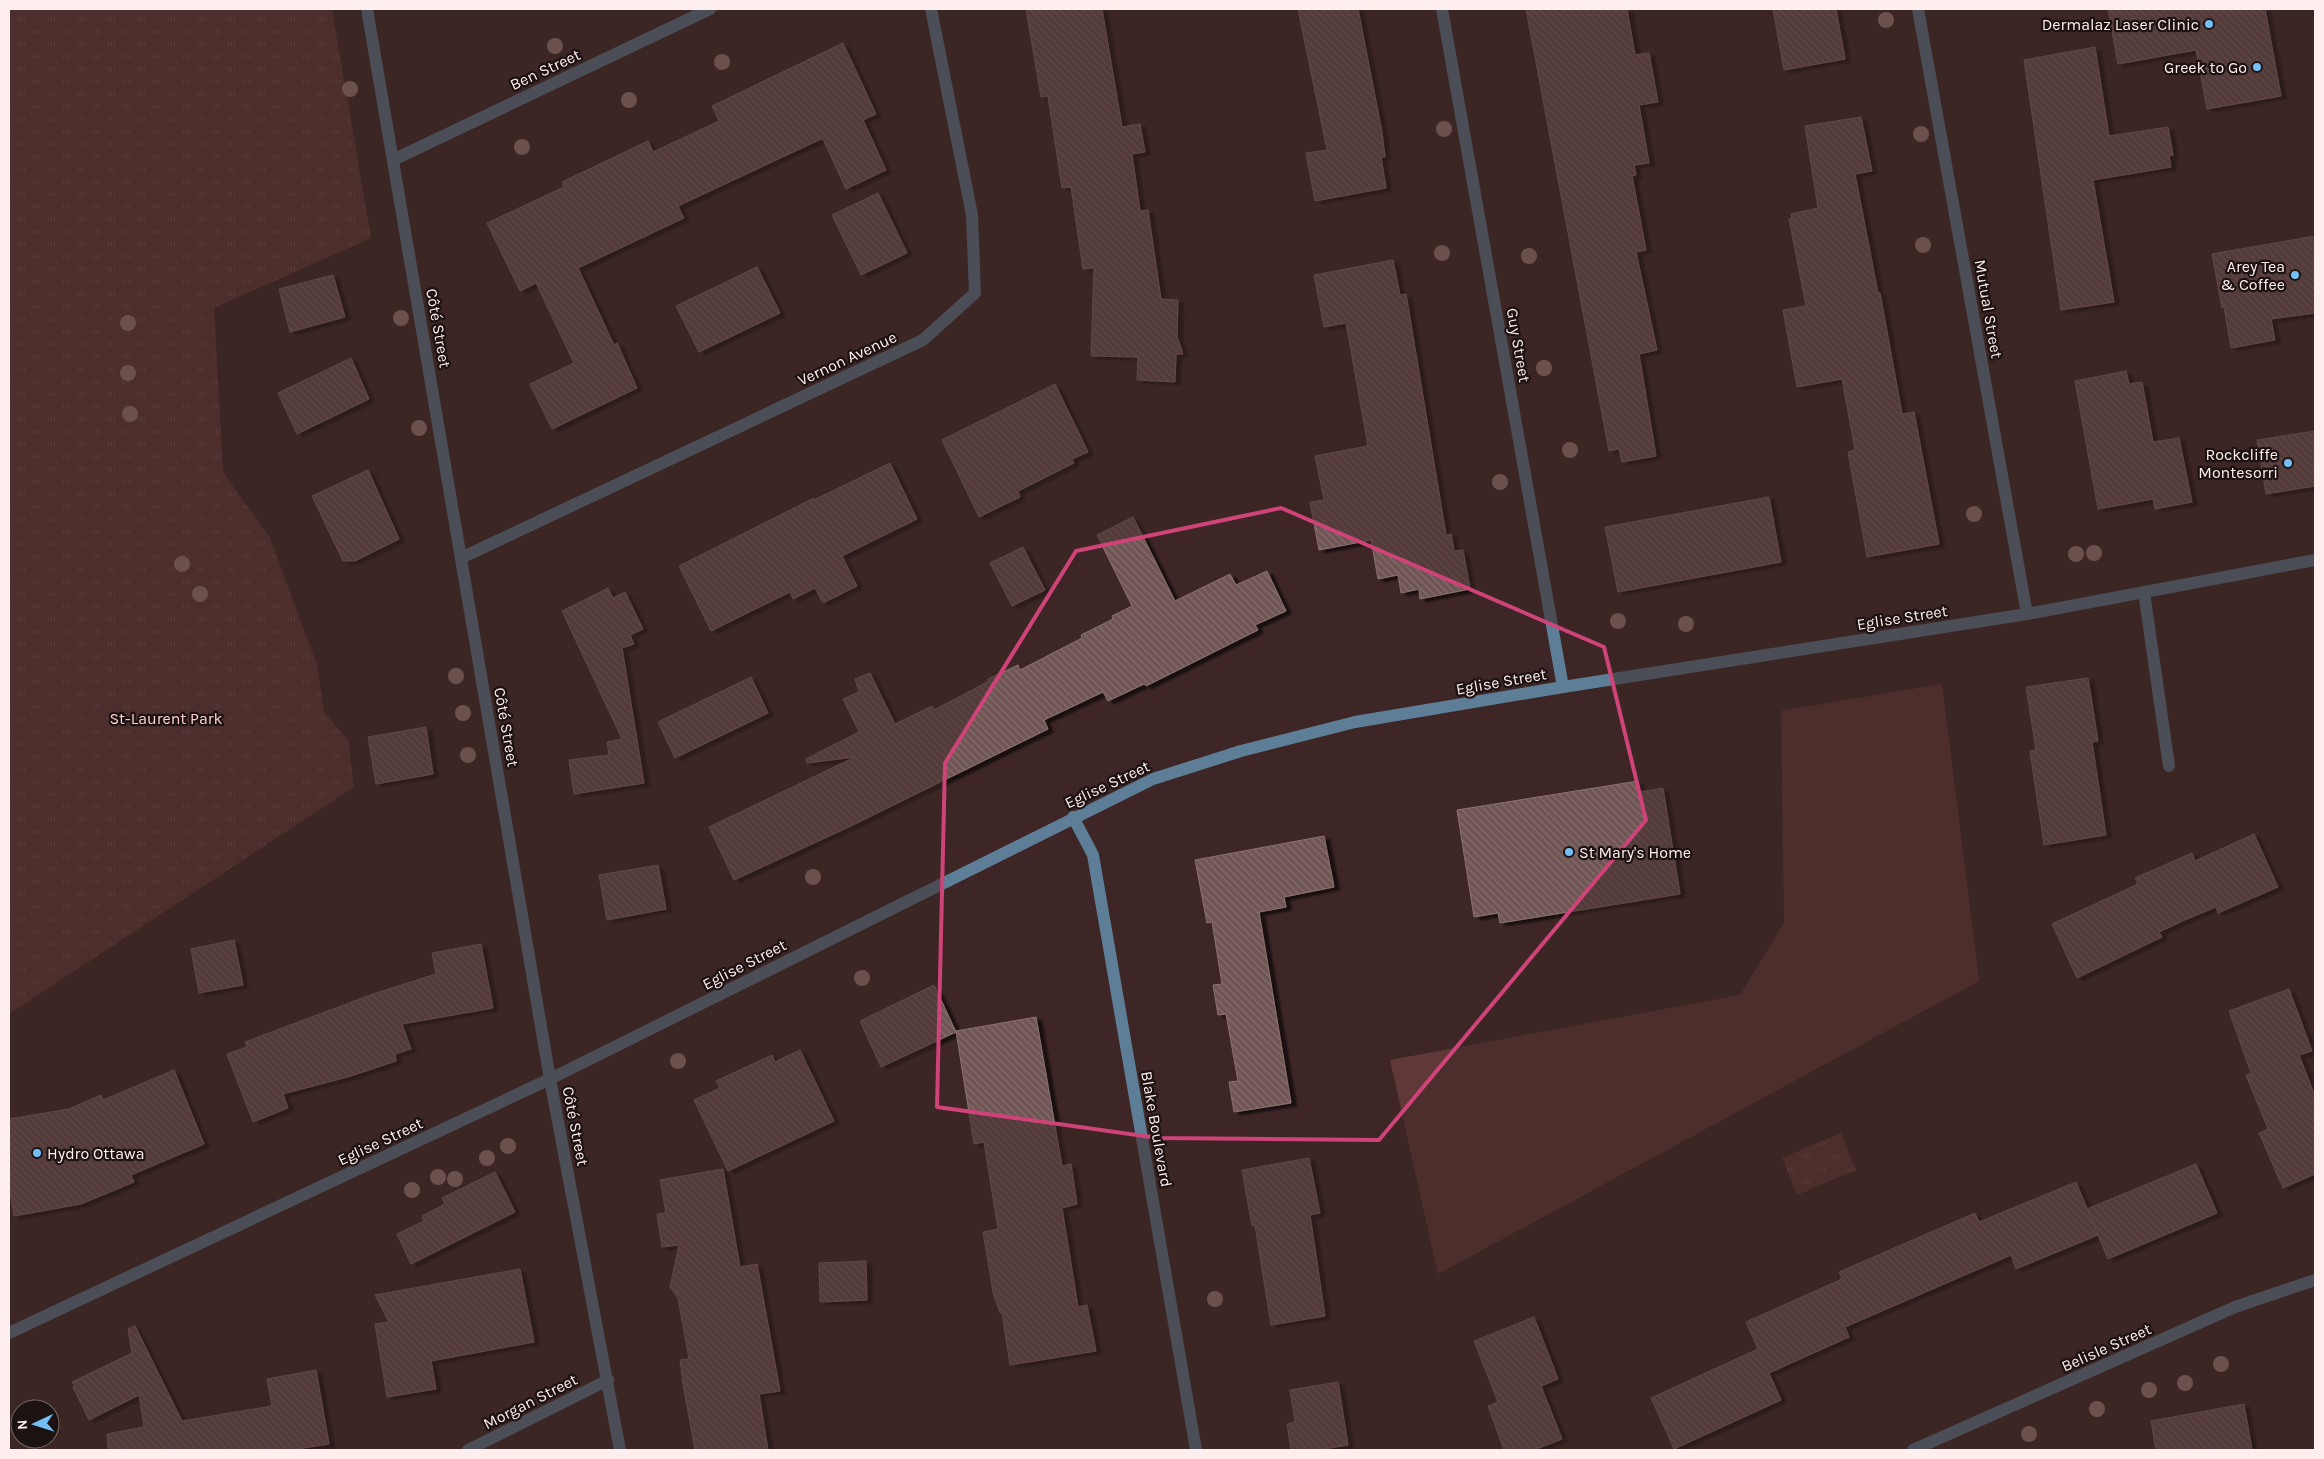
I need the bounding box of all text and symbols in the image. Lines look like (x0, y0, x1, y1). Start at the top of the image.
place label: Dermalaz Laser Clinic (2042, 15, 2199, 34)
marker: Dermalaz Laser Clinic (2203, 18, 2215, 30)
street label: Ben Street (507, 45, 583, 94)
place label: Greek to Go (2164, 58, 2247, 77)
marker: Greek to Go (2251, 61, 2263, 73)
place label: Arey Tea & Coffee (2221, 257, 2285, 294)
street label: Mutual Street (1970, 258, 2007, 360)
marker: Arey Tea & Coffee (2289, 269, 2301, 281)
street label: Côté Street (422, 287, 455, 369)
street label: Guy Street (1503, 306, 1534, 384)
street label: Vernon Avenue (795, 327, 900, 390)
place label: Rockcliffe Montesorri (2198, 445, 2278, 482)
marker: Rockcliffe Montesorri (2282, 457, 2294, 469)
street label: Eglise Street (1855, 601, 1949, 634)
street label: Eglise Street (1454, 664, 1548, 699)
street label: Côté Street (490, 686, 523, 768)
park label: St-Laurent Park (109, 709, 223, 728)
street label: Eglise Street (1062, 756, 1153, 812)
place label: St Mary's Home (1579, 843, 1691, 862)
marker: St Mary's Home (1563, 846, 1575, 858)
street label: Eglise Street (699, 935, 789, 994)
street label: Blake Boulevard (1137, 1070, 1176, 1189)
street label: Côté Street (559, 1085, 593, 1167)
street label: Eglise Street (335, 1113, 426, 1169)
place label: Hydro Ottawa (47, 1144, 145, 1163)
marker: Hydro Ottawa (31, 1147, 43, 1159)
street label: Belisle Street (2058, 1319, 2154, 1376)
street label: Morgan Street (480, 1370, 580, 1433)
north arrow (10, 1399, 60, 1449)
text: N (14, 1419, 31, 1430)

